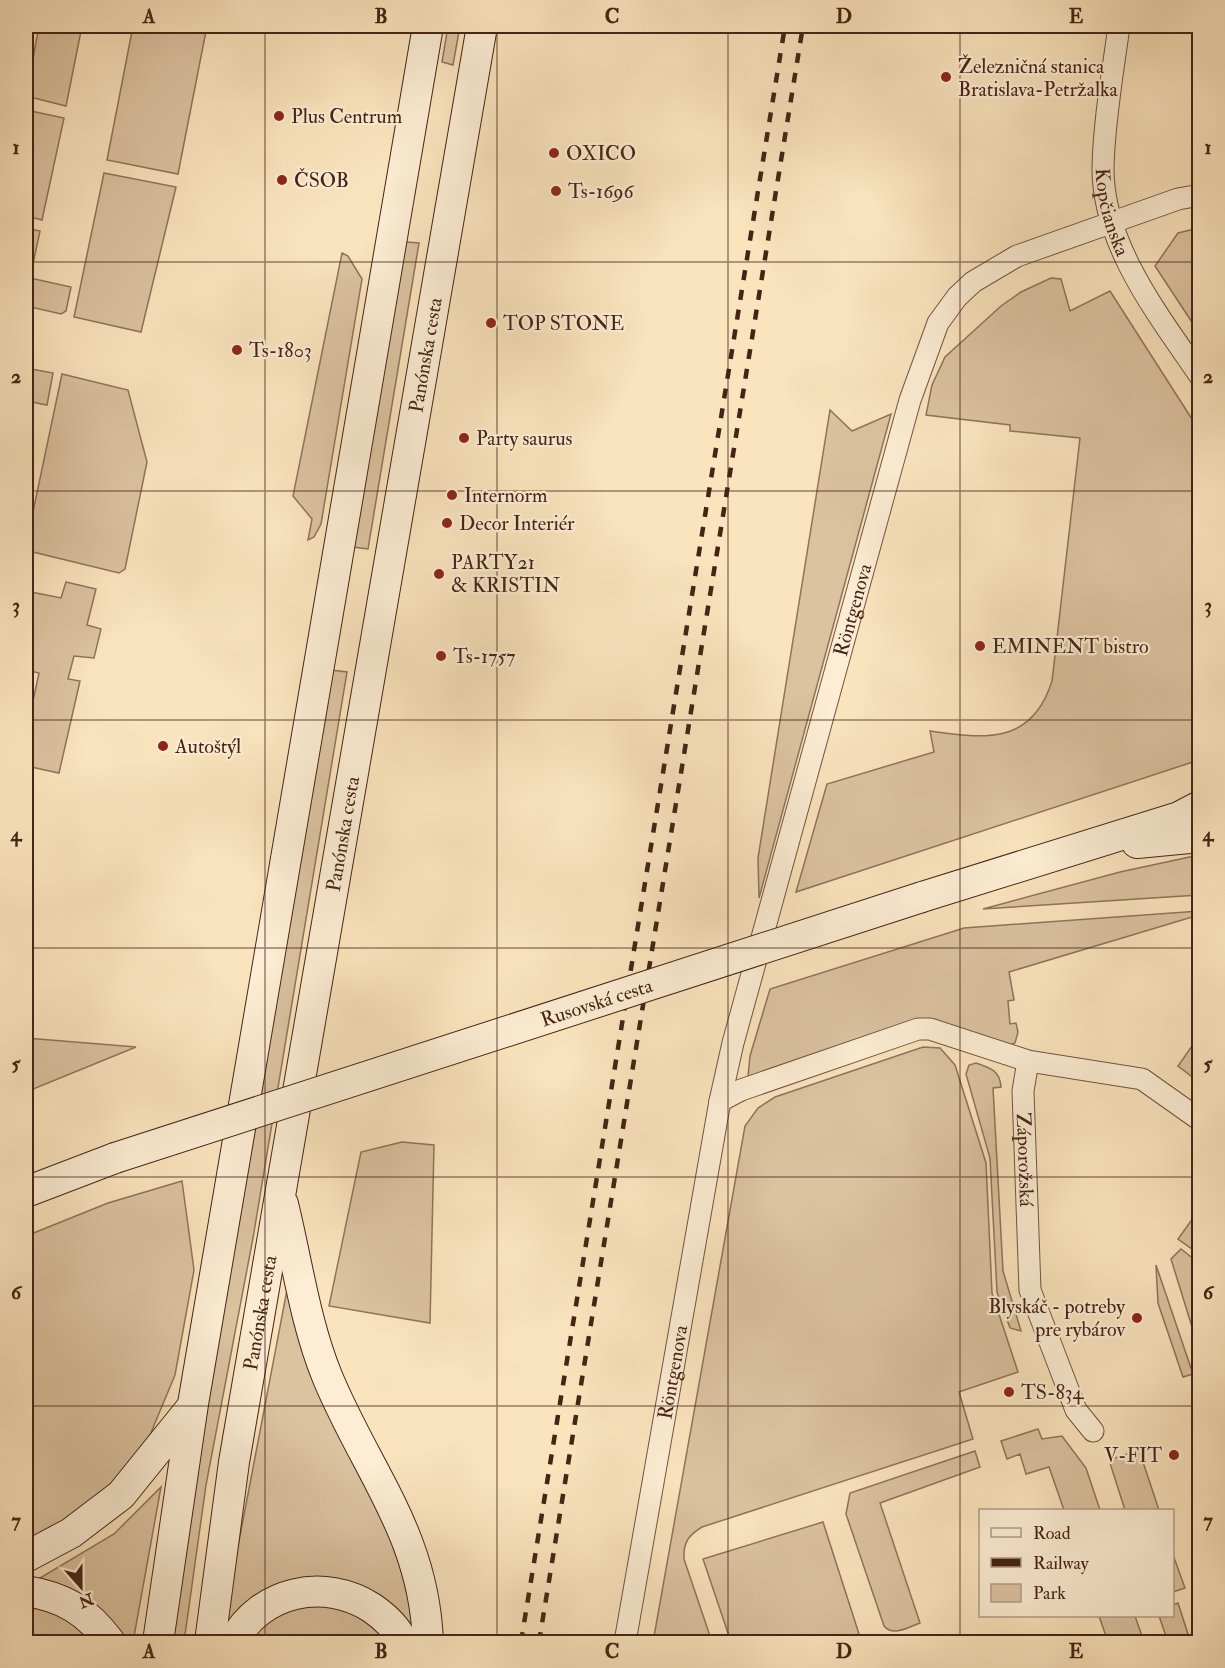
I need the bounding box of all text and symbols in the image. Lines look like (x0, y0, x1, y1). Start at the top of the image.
text: A (142, 4, 156, 29)
text: B (374, 4, 388, 29)
text: C (605, 4, 619, 29)
text: D (836, 4, 852, 29)
text: E (1069, 4, 1084, 29)
place label: Železničná stanica Bratislava-Petržalka (958, 53, 1118, 102)
marker: Železničná stanica Bratislava-Petržalka (939, 70, 953, 84)
place label: Plus Centrum (291, 104, 403, 129)
marker: Plus Centrum (272, 109, 286, 123)
text: 1 (12, 135, 20, 160)
text: 1 (1204, 135, 1212, 160)
place label: OXICO (566, 141, 636, 166)
marker: OXICO (547, 146, 561, 160)
place label: ČSOB (294, 167, 349, 193)
street label: Kopčianska (1090, 168, 1136, 260)
marker: ČSOB (275, 173, 289, 187)
place label: Ts-1696 (568, 179, 634, 204)
marker: Ts-1696 (549, 184, 563, 198)
street label: Panónska cesta (403, 295, 448, 414)
place label: TOP STONE (503, 311, 624, 336)
marker: TOP STONE (484, 316, 498, 330)
place label: Ts-1803 (249, 338, 312, 363)
marker: Ts-1803 (230, 343, 244, 357)
text: 2 (11, 364, 21, 389)
text: 2 (1203, 364, 1213, 389)
place label: Party saurus (476, 426, 573, 451)
marker: Party saurus (457, 431, 471, 445)
place label: Internorm (464, 483, 548, 508)
marker: Internorm (445, 488, 459, 502)
place label: Decor Interiér (459, 511, 575, 536)
marker: Decor Interiér (440, 516, 454, 530)
place label: PARTY21 & KRISTIN (451, 550, 560, 598)
street label: Röntgenova (828, 560, 877, 659)
marker: PARTY21 & KRISTIN (432, 567, 446, 581)
text: 3 (12, 593, 20, 618)
text: 3 (1204, 593, 1212, 618)
place label: EMINENT bistro (992, 634, 1149, 659)
marker: EMINENT bistro (973, 639, 987, 653)
place label: Ts-1757 (453, 644, 515, 669)
marker: Ts-1757 (434, 649, 448, 663)
place label: Autoštýl (174, 734, 241, 759)
marker: Autoštýl (156, 739, 170, 753)
street label: Panónska cesta (320, 774, 365, 893)
text: 4 (10, 822, 23, 847)
text: 4 (1202, 822, 1215, 847)
street label: Rusovská cesta (537, 972, 656, 1032)
text: 5 (12, 1051, 22, 1076)
text: 5 (1204, 1051, 1214, 1076)
street label: Záporožská (1011, 1112, 1040, 1208)
street label: Panónska cesta (238, 1253, 282, 1372)
text: 6 (11, 1280, 23, 1305)
text: 6 (1203, 1280, 1215, 1305)
place label: Blyskáč - potreby pre rybárov (988, 1294, 1126, 1343)
marker: Blyskáč - potreby pre rybárov (1130, 1311, 1144, 1325)
street label: Röntgenova (652, 1322, 693, 1421)
place label: TS-834 (1021, 1380, 1084, 1405)
marker: TS-834 (1002, 1385, 1016, 1399)
place label: V-FIT (1104, 1443, 1162, 1468)
marker: V-FIT (1167, 1448, 1181, 1462)
text: 7 (11, 1508, 21, 1533)
text: 7 (1203, 1508, 1213, 1533)
legend (979, 1509, 1174, 1617)
text: Road (1033, 1522, 1071, 1545)
text: Railway (1033, 1552, 1090, 1575)
north arrow (51, 1557, 111, 1617)
text: Park (1033, 1582, 1066, 1605)
text: N (75, 1588, 97, 1612)
text: A (142, 1639, 156, 1664)
text: B (374, 1639, 388, 1664)
text: C (605, 1639, 619, 1664)
text: D (836, 1639, 852, 1664)
text: E (1069, 1639, 1084, 1664)

